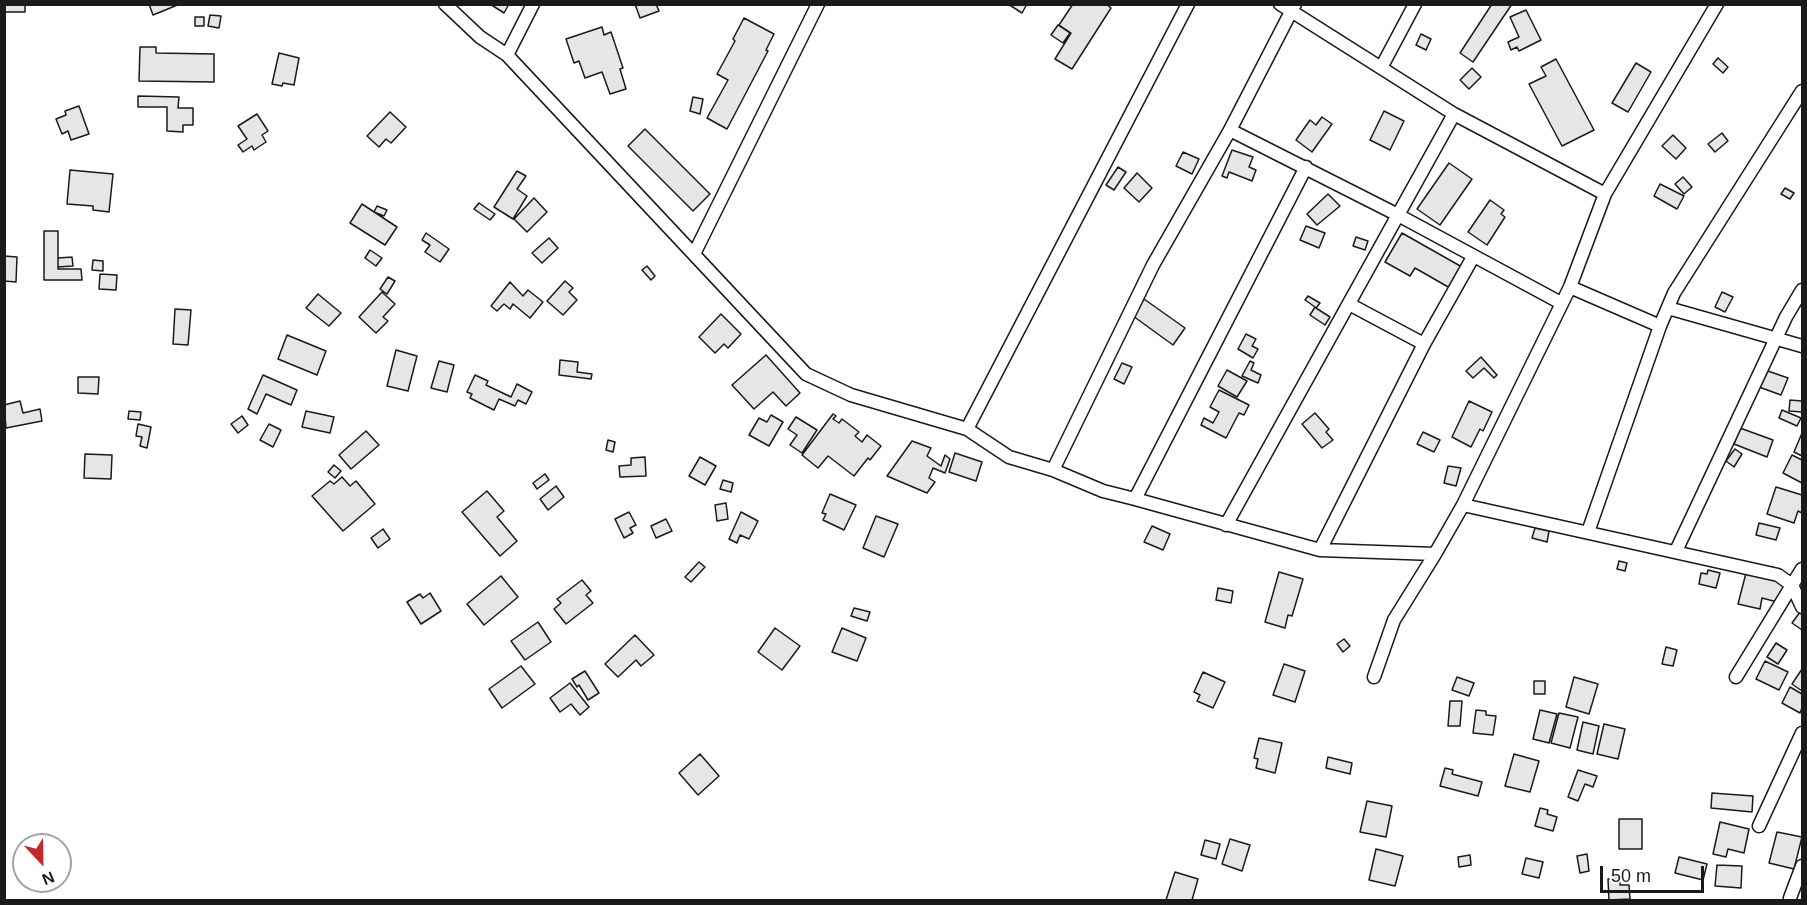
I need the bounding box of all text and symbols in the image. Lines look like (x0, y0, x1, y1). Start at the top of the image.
north arrow (12, 833, 72, 893)
scale bar (1603, 854, 1706, 892)
text: 50 m (1611, 866, 1651, 886)
text: N (40, 868, 57, 888)

